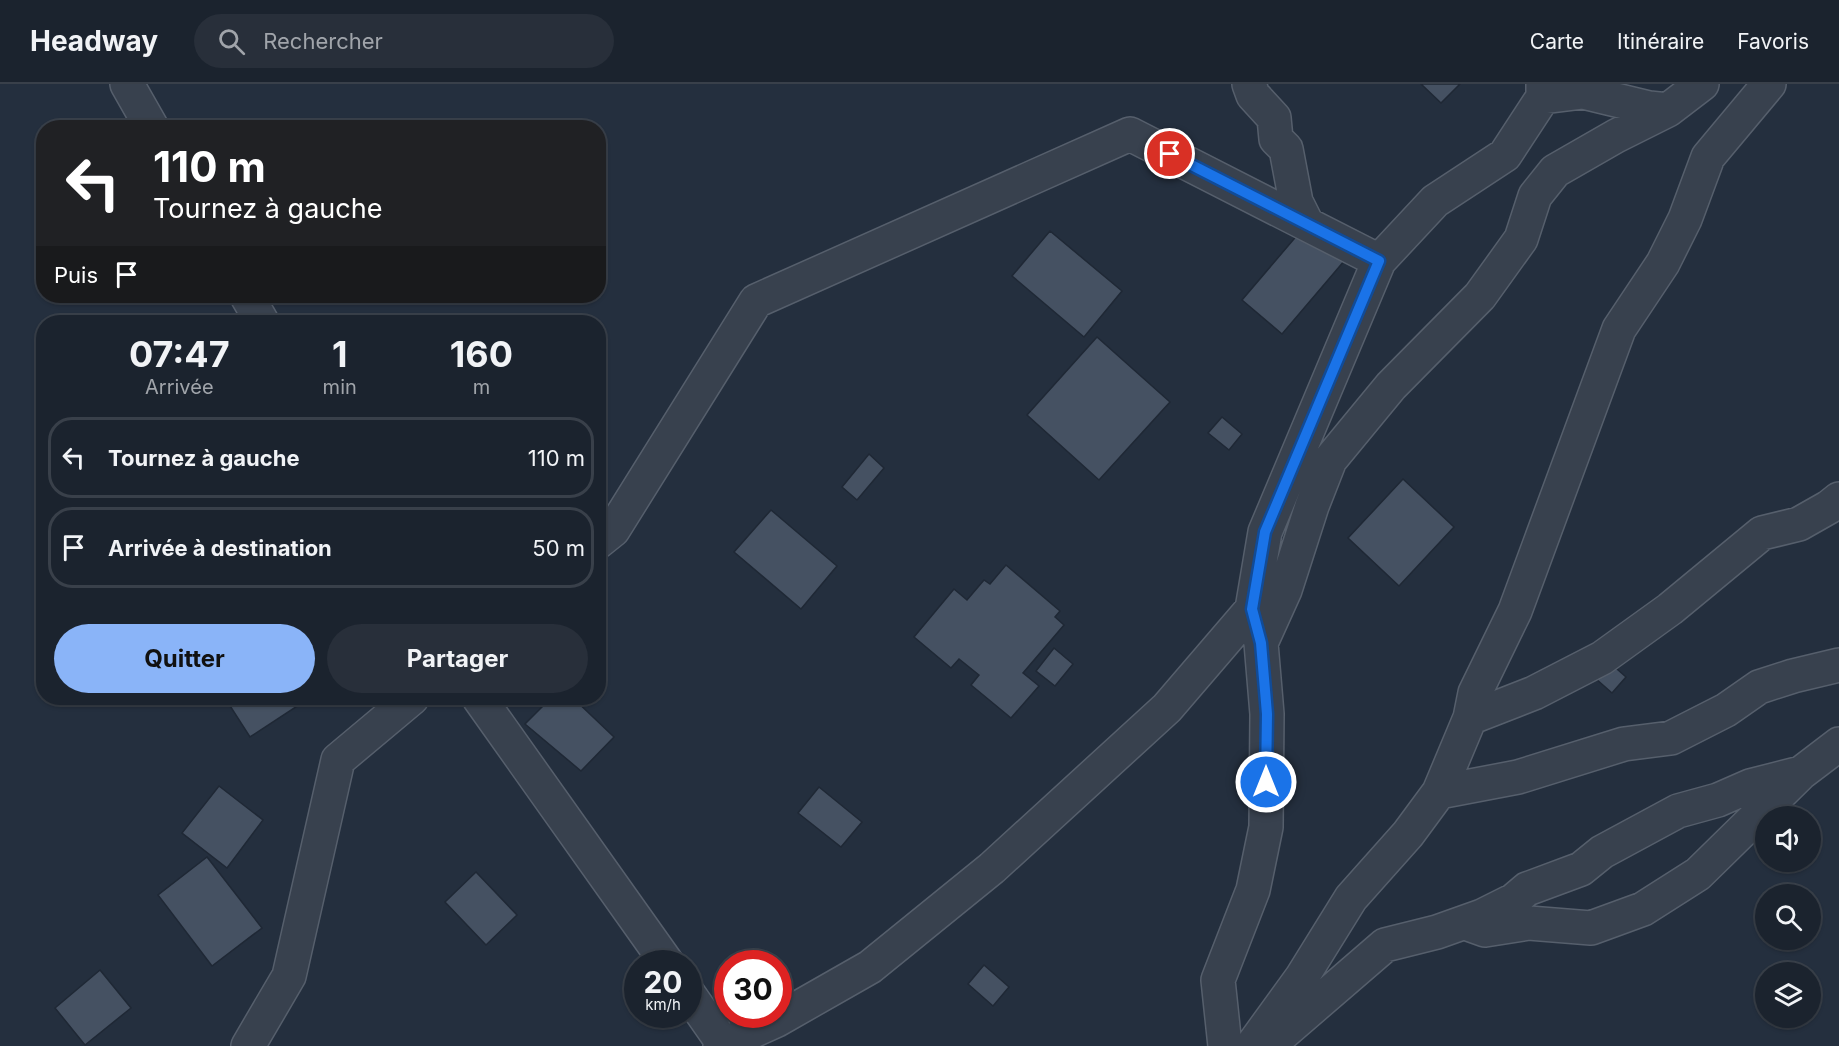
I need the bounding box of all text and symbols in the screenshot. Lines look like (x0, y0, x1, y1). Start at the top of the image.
search box (194, 14, 614, 68)
text: Headway (30, 24, 158, 58)
icon: search (215, 25, 248, 58)
text: Rechercher (263, 28, 383, 54)
text: Carte (1530, 29, 1584, 54)
text: Itinéraire (1617, 29, 1704, 54)
text: Favoris (1737, 29, 1809, 54)
pin (1144, 128, 1195, 179)
icon: arrive (1153, 137, 1186, 170)
text: 110 m (153, 141, 266, 192)
icon: left (54, 144, 132, 222)
text: Tournez à gauche (153, 192, 382, 225)
icon: arrive (110, 258, 143, 291)
text: Puis (54, 262, 98, 288)
text: 07:47 (129, 332, 230, 376)
text: 1 (332, 332, 347, 376)
text: 160 (450, 332, 513, 376)
text: Arrivée (145, 375, 214, 399)
text: min (323, 375, 357, 399)
text: m (473, 375, 490, 399)
icon: left (57, 441, 90, 474)
text: Tournez à gauche (108, 445, 300, 471)
text: 110 m (528, 445, 585, 471)
icon: arrive (57, 531, 90, 564)
text: Arrivée à destination (108, 535, 332, 561)
text: 50 m (532, 535, 585, 561)
button: Quitter (54, 624, 315, 693)
button: Partager (327, 624, 588, 693)
position arrow (1234, 750, 1298, 814)
map controls (1755, 806, 1821, 1028)
button: sound (1755, 806, 1821, 872)
button: search (1755, 884, 1821, 950)
speed limit sign: 30 (714, 950, 792, 1028)
button: layers (1755, 962, 1821, 1028)
text: 20 (643, 964, 683, 1000)
text: km/h (645, 995, 681, 1014)

